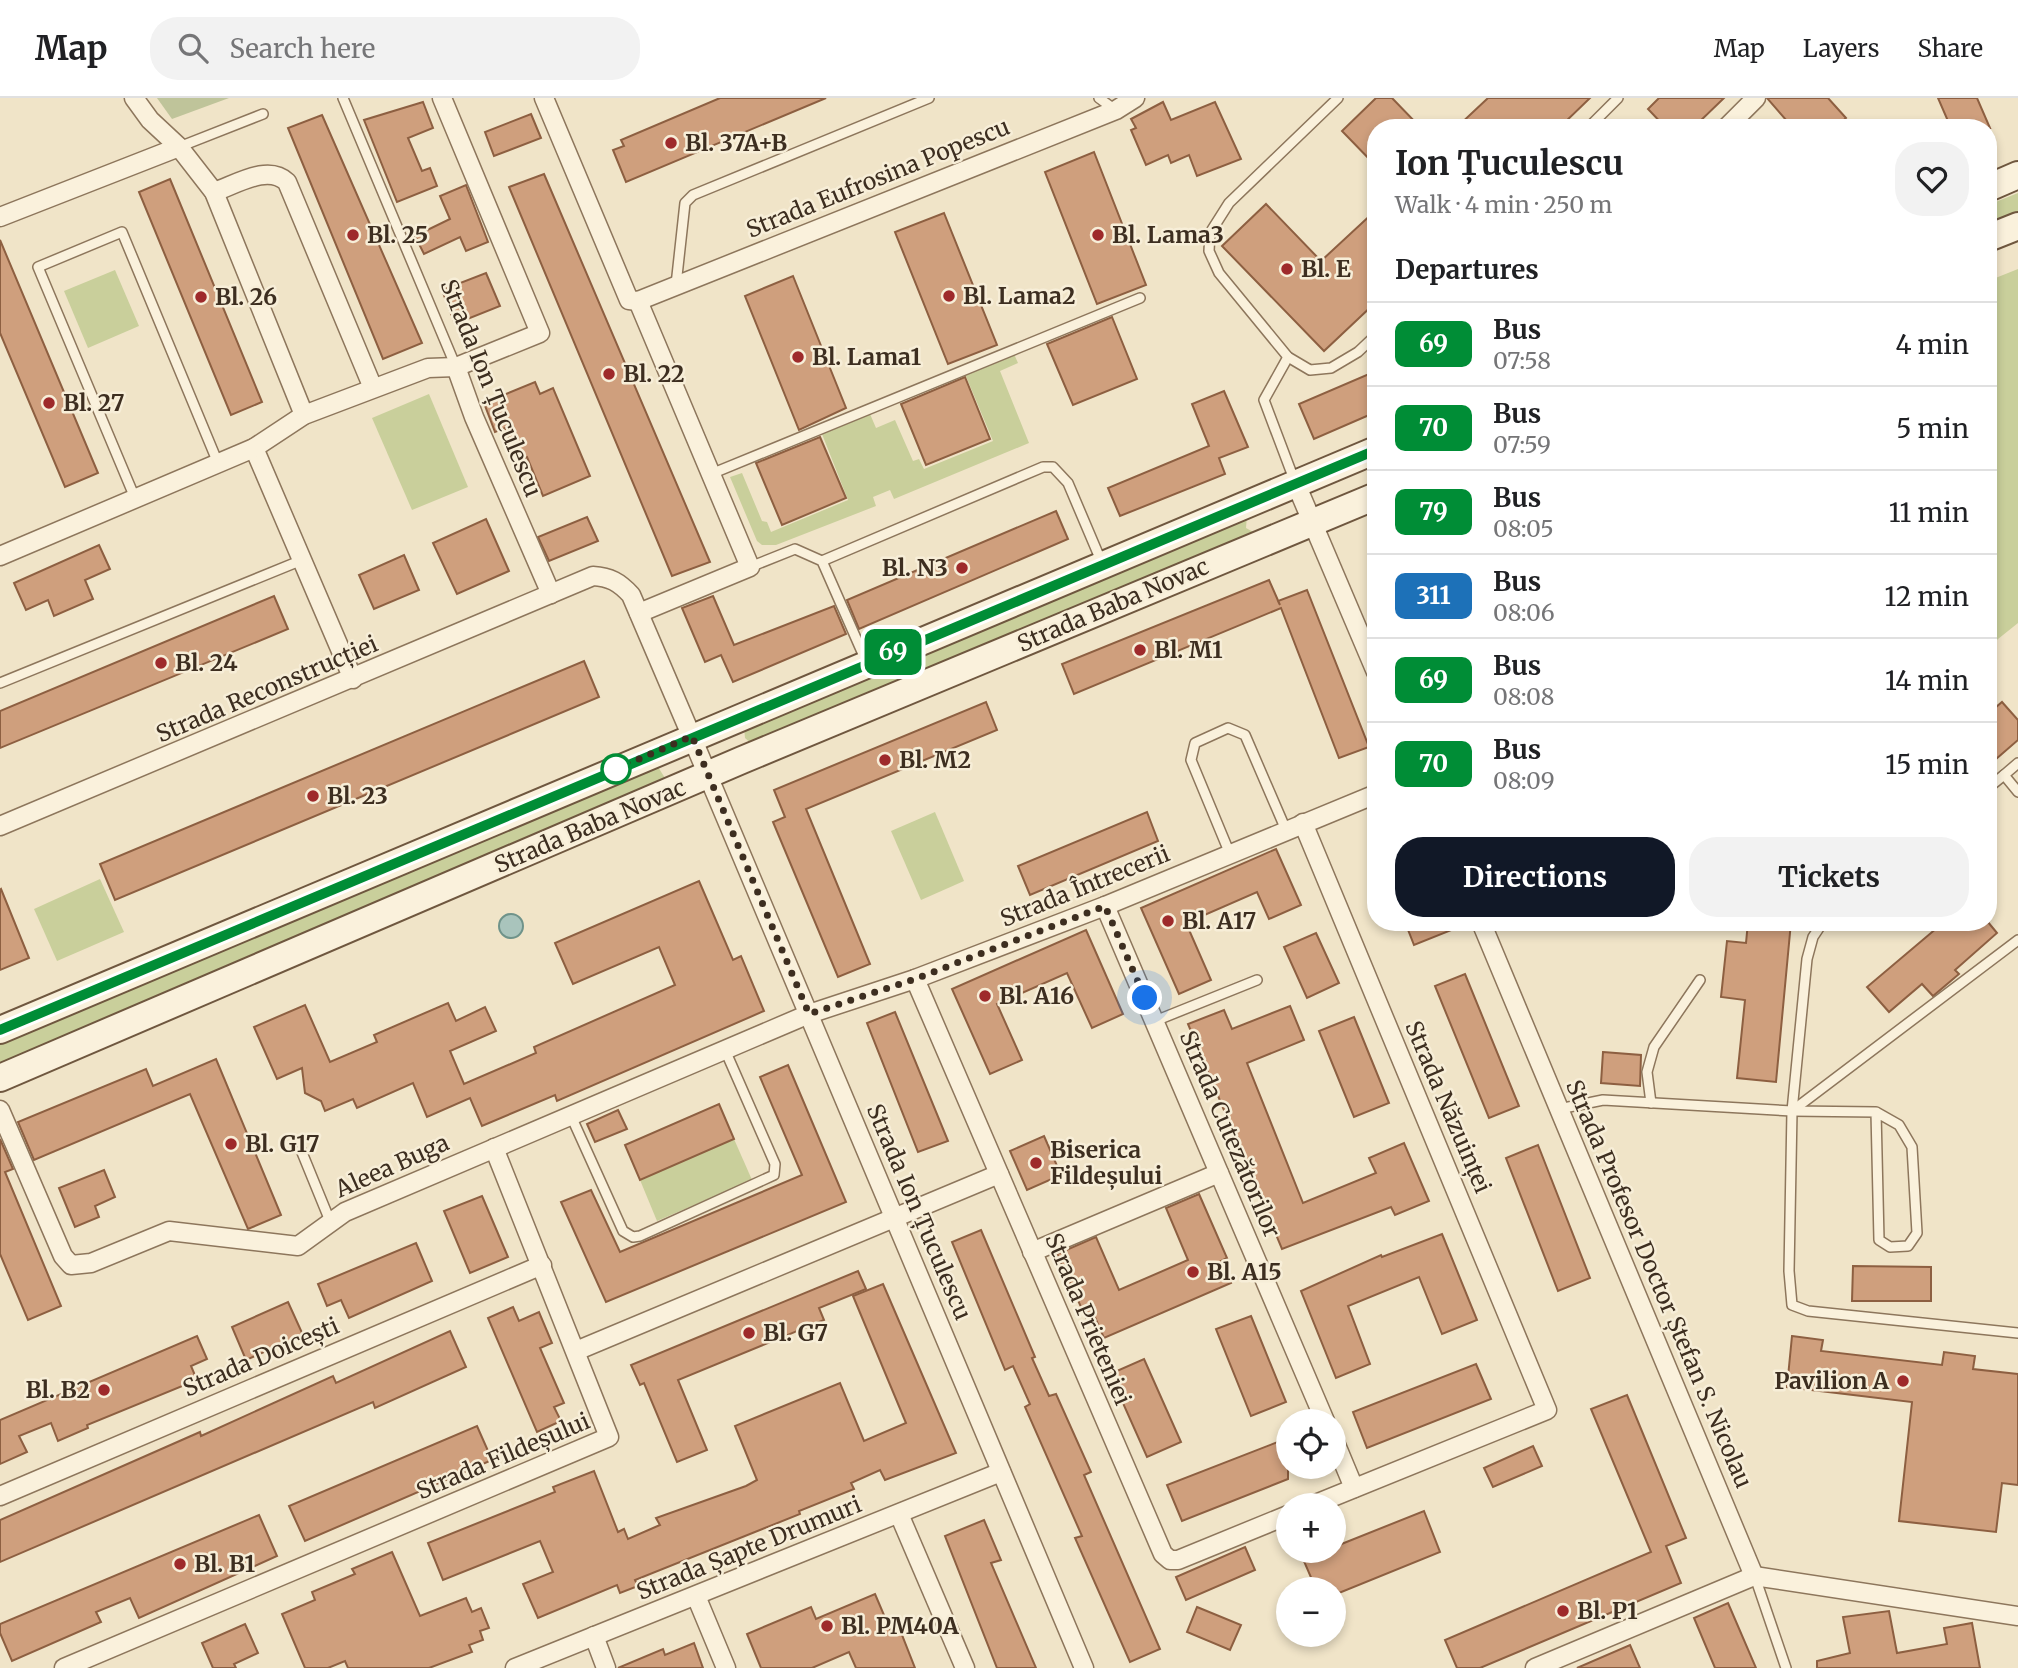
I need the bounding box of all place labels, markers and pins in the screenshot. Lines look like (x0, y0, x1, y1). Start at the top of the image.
place label: Bl. 37A+B (685, 128, 787, 157)
marker: Bl. 37A+B (663, 135, 679, 151)
place label: Bl. 25 (367, 220, 428, 249)
place label: Bl. Lama3 (1112, 220, 1224, 249)
marker: Bl. 25 (345, 227, 361, 243)
marker: Bl. Lama3 (1090, 227, 1106, 243)
place label: Bl. E (1301, 254, 1351, 283)
marker: Bl. E (1279, 261, 1295, 277)
place label: Bl. Lama2 (963, 281, 1075, 310)
place label: Bl. 26 (215, 282, 277, 311)
marker: Bl. Lama2 (941, 288, 957, 304)
marker: Bl. 26 (193, 289, 209, 305)
place label: Bl. Lama1 (812, 342, 921, 371)
marker: Bl. Lama1 (790, 349, 806, 365)
place label: Bl. 22 (623, 359, 685, 388)
marker: Bl. 22 (601, 366, 617, 382)
place label: Bl. 27 (63, 388, 125, 417)
marker: Bl. 27 (41, 395, 57, 411)
place label: Bl. N3 (882, 553, 948, 582)
marker: Bl. N3 (954, 560, 970, 576)
place label: Bl. M1 (1154, 635, 1223, 664)
marker: Bl. M1 (1132, 642, 1148, 658)
place label: Bl. 24 (175, 648, 238, 677)
marker: Bl. 24 (153, 655, 169, 671)
place label: Bl. M2 (899, 745, 971, 774)
marker: Bl. M2 (877, 752, 893, 768)
unlabelled marker (601, 754, 631, 784)
place label: Bl. 23 (327, 781, 388, 810)
marker: Bl. 23 (305, 788, 321, 804)
place label: Bl. A17 (1182, 906, 1256, 935)
marker: Bl. A17 (1160, 913, 1176, 929)
place label: Bl. A16 (999, 981, 1074, 1010)
marker: Bl. A16 (977, 988, 993, 1004)
place label: Bl. G17 (245, 1129, 320, 1158)
place label: Biserica Fildeșului (1050, 1135, 1162, 1190)
marker: Bl. G17 (223, 1136, 239, 1152)
marker: Biserica Fildeșului (1028, 1155, 1044, 1171)
place label: Bl. A15 (1207, 1257, 1282, 1286)
marker: Bl. A15 (1185, 1264, 1201, 1280)
place label: Bl. G7 (763, 1318, 828, 1347)
marker: Bl. G7 (741, 1325, 757, 1341)
place label: Pavilion A (1774, 1366, 1890, 1395)
marker: Pavilion A (1895, 1373, 1911, 1389)
place label: Bl. B2 (26, 1375, 90, 1404)
marker: Bl. B2 (96, 1382, 112, 1398)
place label: Bl. B1 (194, 1549, 256, 1578)
marker: Bl. B1 (172, 1556, 188, 1572)
place label: Bl. P1 (1577, 1596, 1638, 1625)
marker: Bl. P1 (1555, 1603, 1571, 1619)
place label: Bl. PM40A (841, 1611, 959, 1640)
marker: Bl. PM40A (819, 1618, 835, 1634)

